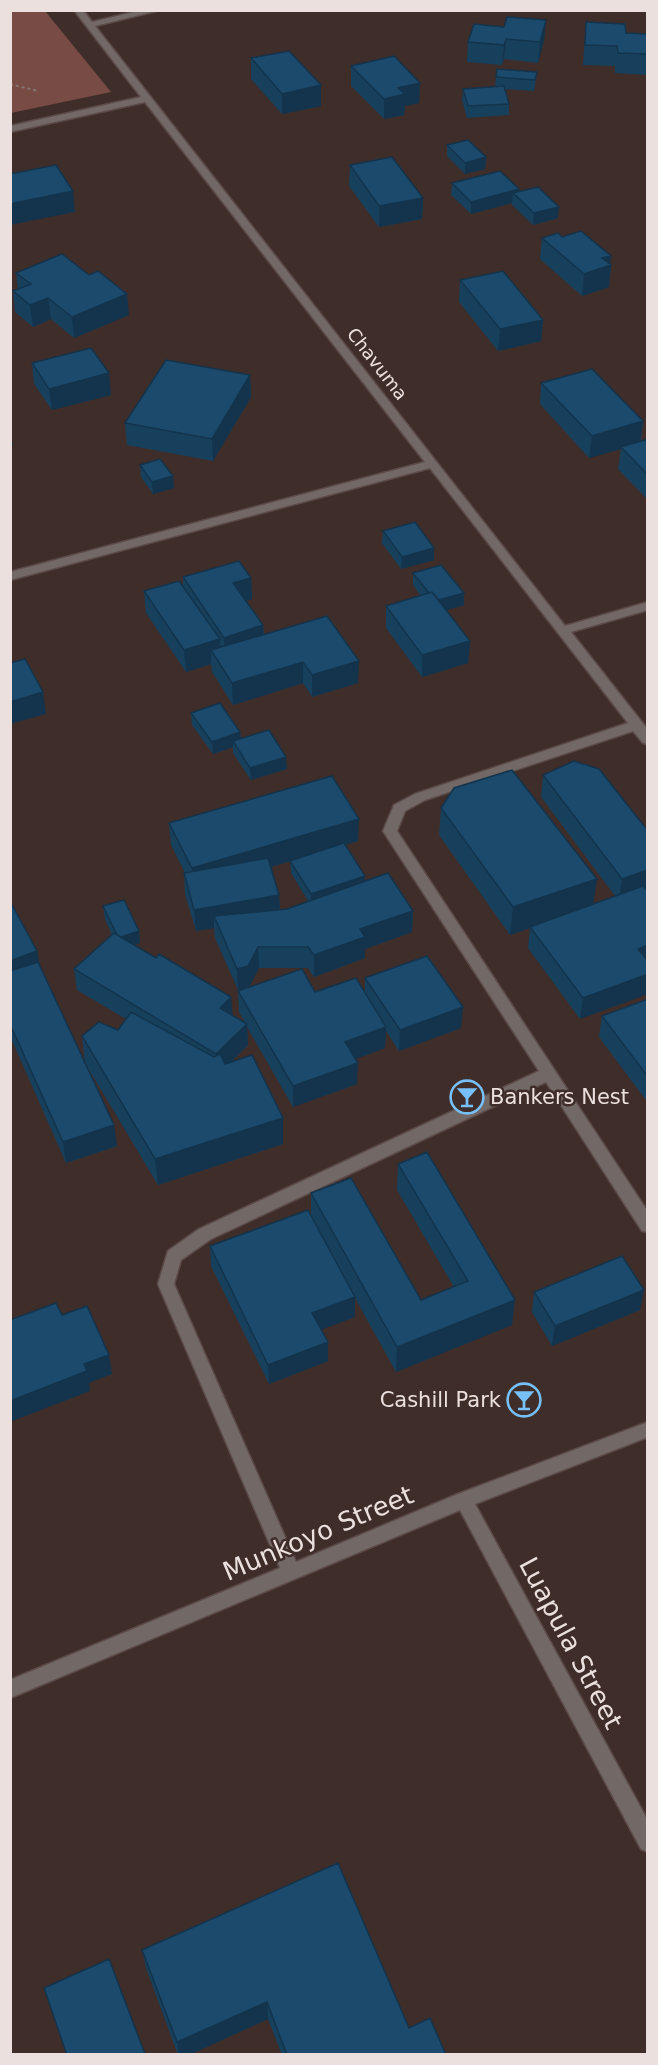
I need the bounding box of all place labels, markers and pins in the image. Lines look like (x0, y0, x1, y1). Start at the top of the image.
bar icon: Bankers Nest (449, 1079, 485, 1115)
place label: Bankers Nest (490, 1085, 629, 1109)
bar icon: Cashill Park (506, 1382, 542, 1418)
place label: Cashill Park (380, 1388, 502, 1412)

